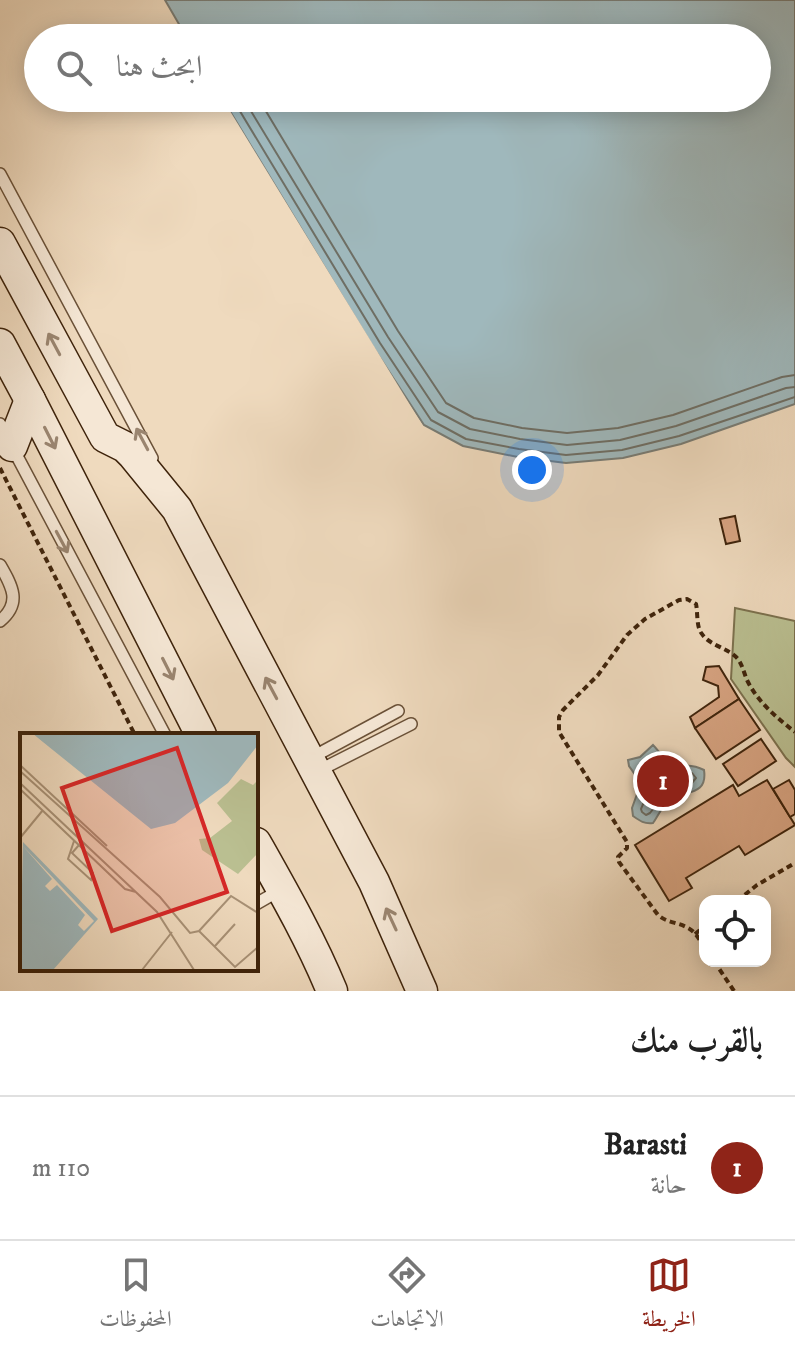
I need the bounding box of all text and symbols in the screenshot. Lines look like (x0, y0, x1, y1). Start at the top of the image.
search box (24, 24, 771, 112)
icon: search (52, 46, 96, 90)
text: ابحث هنا (116, 49, 202, 86)
one-way arrow (46, 333, 62, 356)
one-way arrow (42, 425, 58, 449)
one-way arrow (133, 428, 149, 452)
your location (512, 450, 552, 490)
one-way arrow (54, 530, 70, 554)
one-way arrow (160, 657, 176, 681)
one-way arrow (263, 677, 279, 701)
inset map (20, 733, 258, 971)
pin: 1 (637, 751, 689, 811)
map controls (699, 895, 771, 967)
button: locate (699, 895, 771, 967)
one-way arrow (383, 908, 398, 932)
text: بالقرب منك (630, 1020, 763, 1062)
text: Barasti (604, 1127, 687, 1164)
text: 110 m (32, 1152, 90, 1185)
text: 1 (732, 1152, 742, 1185)
text: حانة (650, 1169, 687, 1202)
tab: المحفوظات (99, 1253, 172, 1340)
tab: الاتجاهات (370, 1253, 444, 1340)
tab: الخريطة (642, 1253, 696, 1340)

